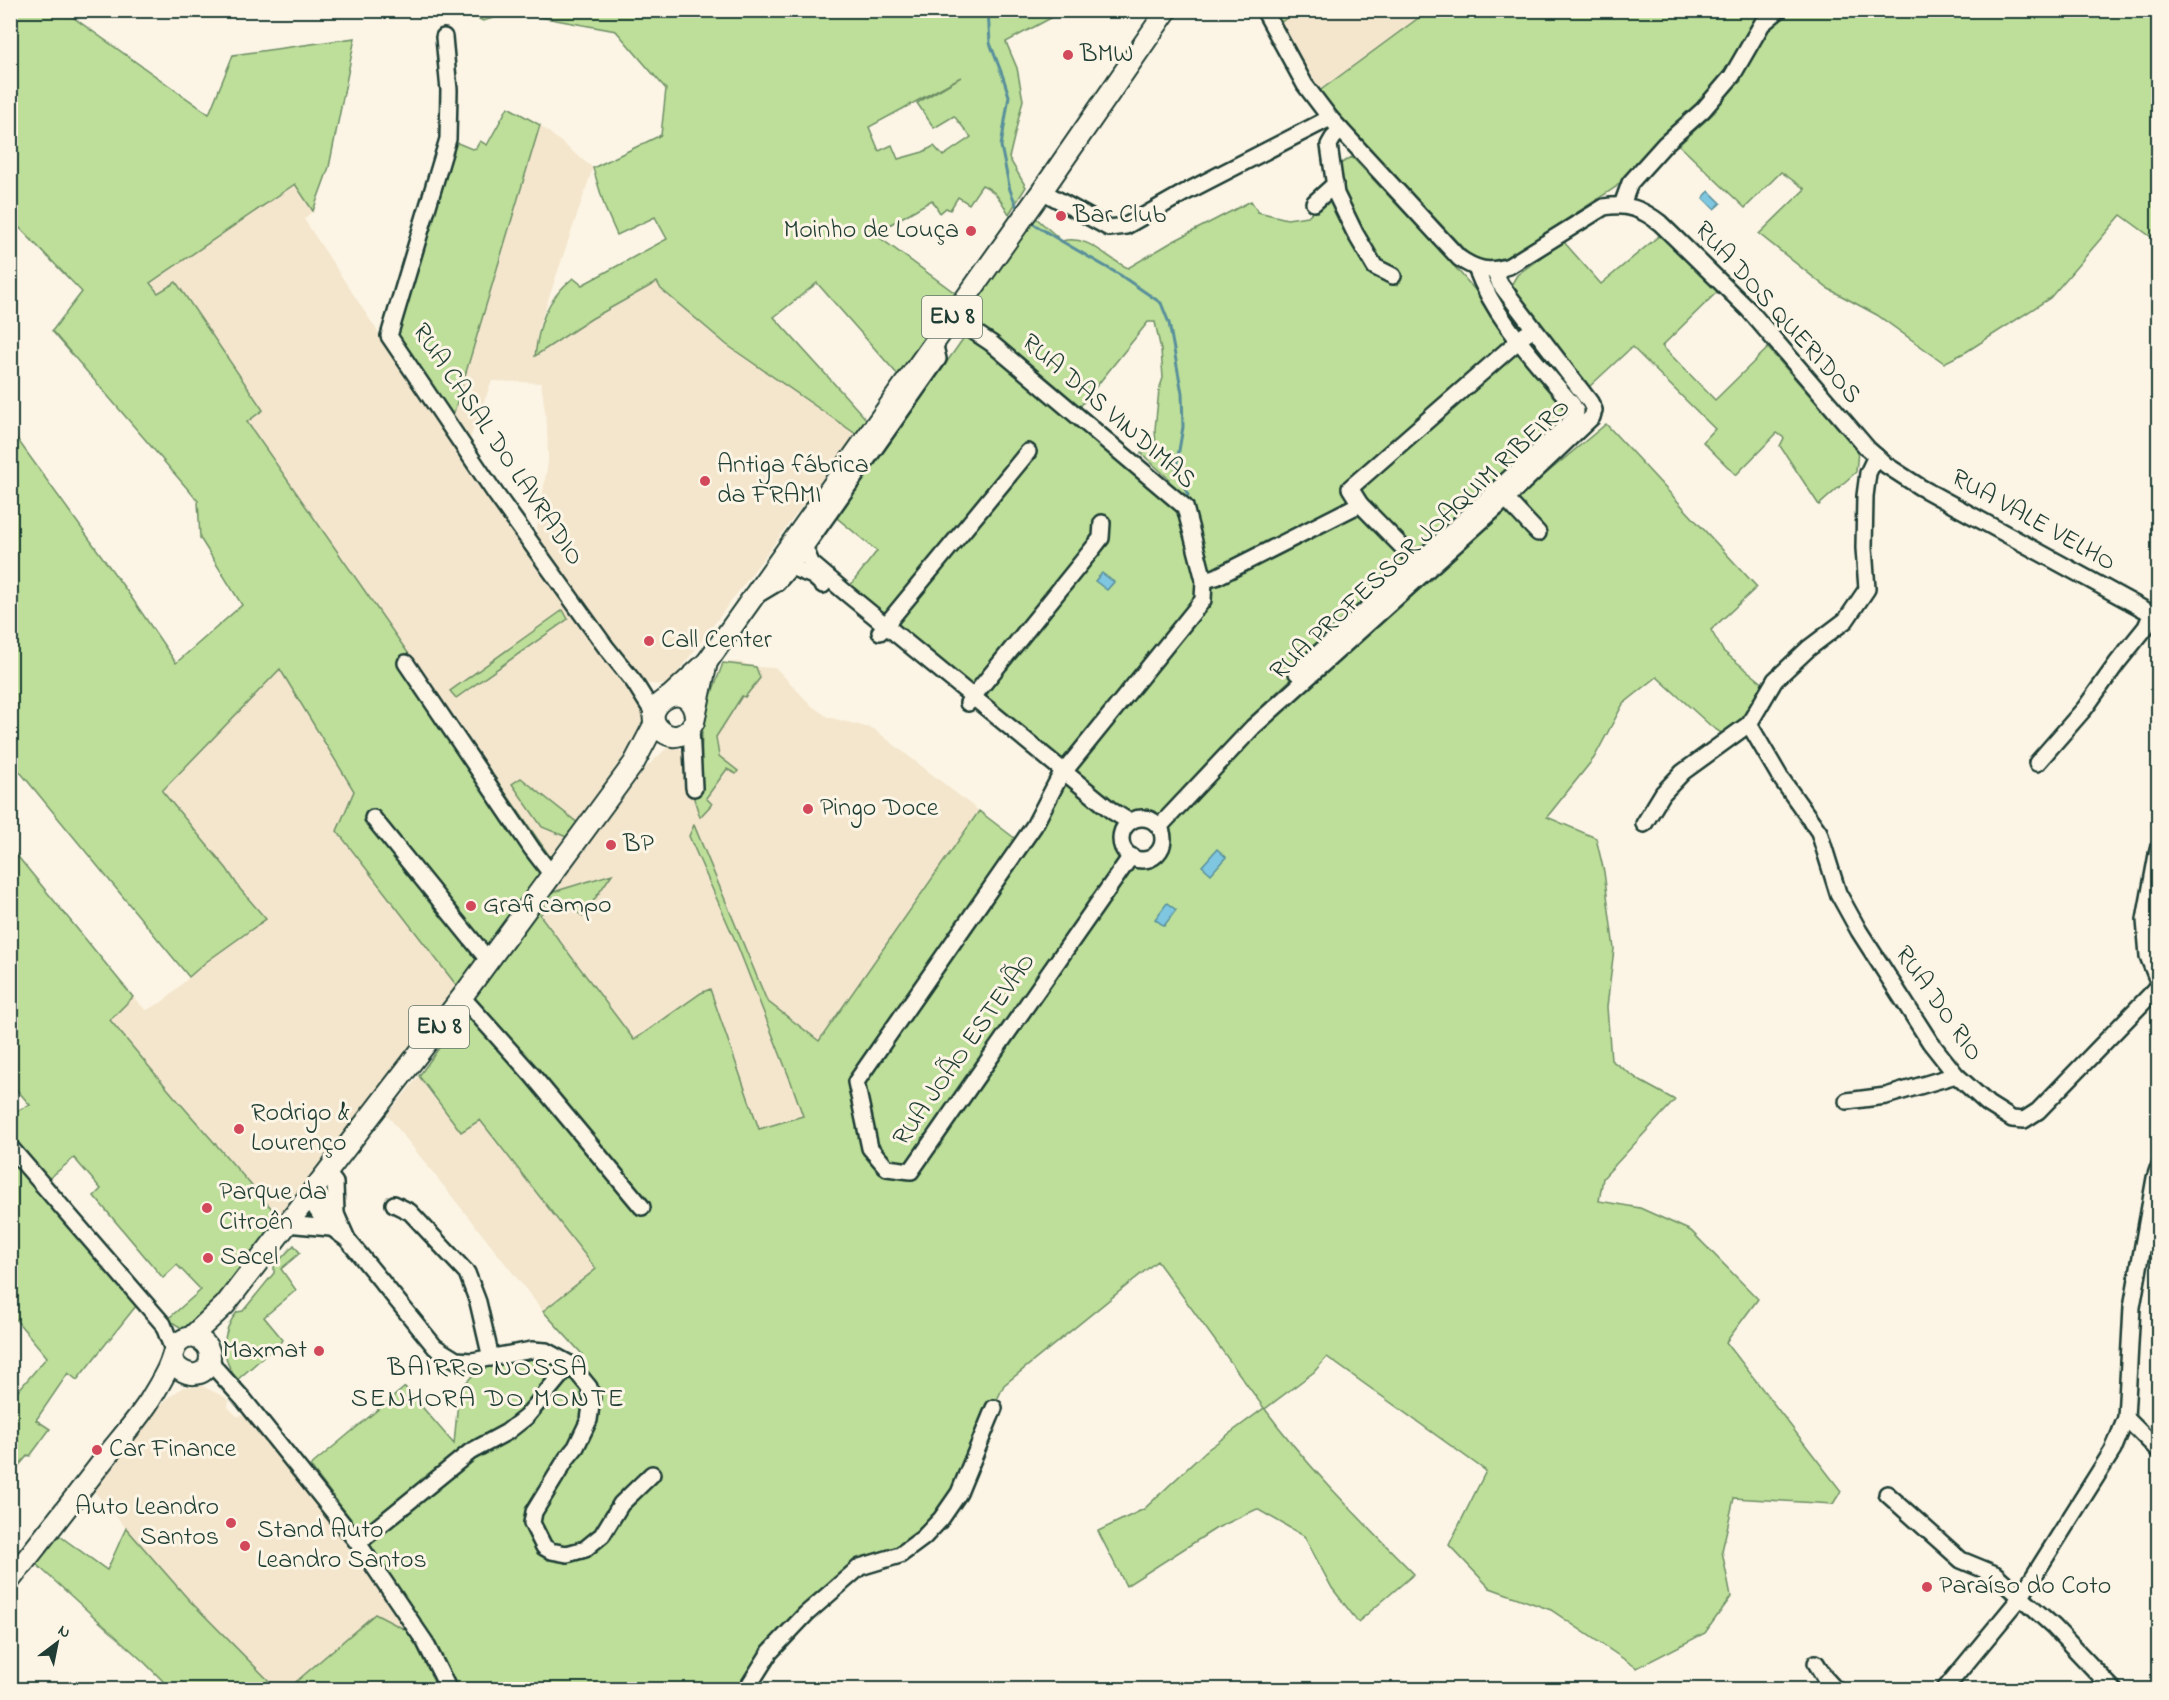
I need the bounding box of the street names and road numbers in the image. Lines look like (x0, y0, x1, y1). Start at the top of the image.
street label: RUA DOS QUERIDOS (1684, 213, 1870, 413)
road number: EN 8 (922, 296, 982, 338)
street label: RUA CASAL DO LAVRADIO (401, 316, 593, 574)
street label: RUA DAS VINDIMAS (1012, 325, 1204, 499)
street label: RUA PROFESSOR JOAQUIM RIBEIRO (1262, 390, 1580, 690)
street label: RUA VALE VELHO (1944, 460, 2122, 582)
street label: RUA DO RIO (1884, 938, 1992, 1070)
street label: RUA JOÃO ESTEVÃO (884, 946, 1046, 1154)
road number: EN 8 (409, 1006, 469, 1048)

